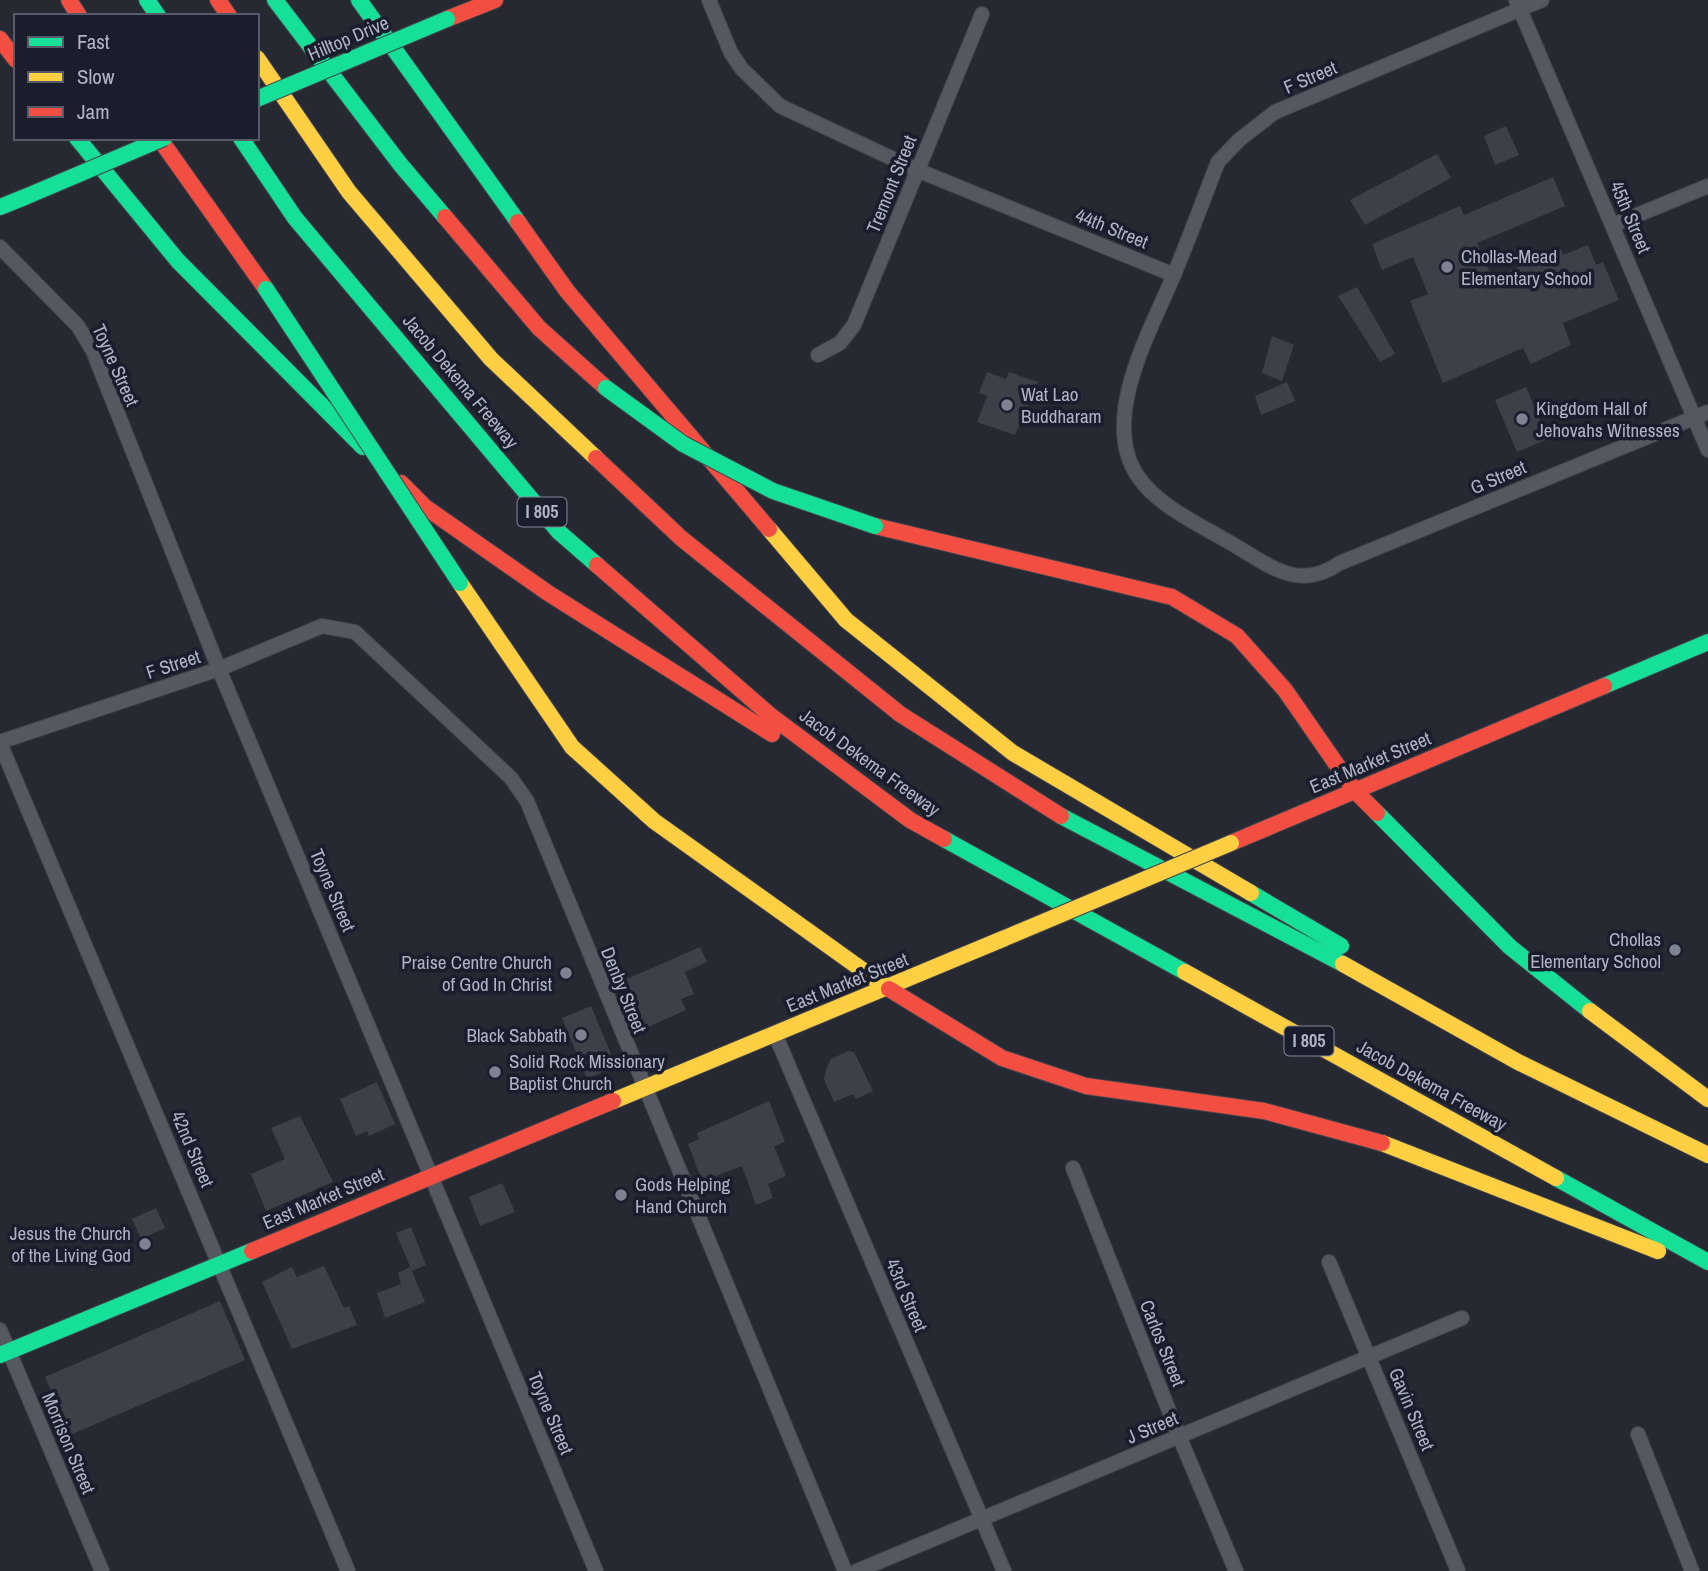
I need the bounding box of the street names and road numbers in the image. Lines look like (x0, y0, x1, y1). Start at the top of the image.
street label: Hilltop Drive (303, 9, 393, 67)
street label: F Street (1279, 54, 1341, 100)
street label: Tremont Street (860, 131, 923, 237)
street label: 45th Street (1604, 177, 1658, 258)
street label: 44th Street (1072, 202, 1153, 255)
street label: Jacob Dekema Freeway (397, 308, 525, 454)
street label: Toyne Street (86, 320, 146, 411)
street label: G Street (1466, 453, 1530, 500)
road number: I 805 (518, 498, 566, 526)
street label: F Street (143, 643, 204, 685)
street label: Jacob Dekema Freeway (794, 702, 946, 822)
street label: East Market Street (1306, 725, 1435, 799)
street label: Toyne Street (304, 845, 362, 936)
street label: Denby Street (595, 943, 653, 1038)
street label: East Market Street (782, 946, 912, 1018)
road number: I 805 (1284, 1026, 1334, 1056)
street label: Jacob Dekema Freeway (1352, 1033, 1512, 1137)
street label: 42nd Street (165, 1107, 221, 1192)
street label: East Market Street (259, 1161, 388, 1235)
street label: 43rd Street (880, 1254, 934, 1336)
street label: Carlos Street (1134, 1296, 1192, 1391)
street label: Gavin Street (1383, 1364, 1441, 1455)
street label: Toyne Street (522, 1368, 580, 1459)
street label: Morrison Street (36, 1389, 102, 1498)
street label: J Street (1122, 1404, 1182, 1449)

